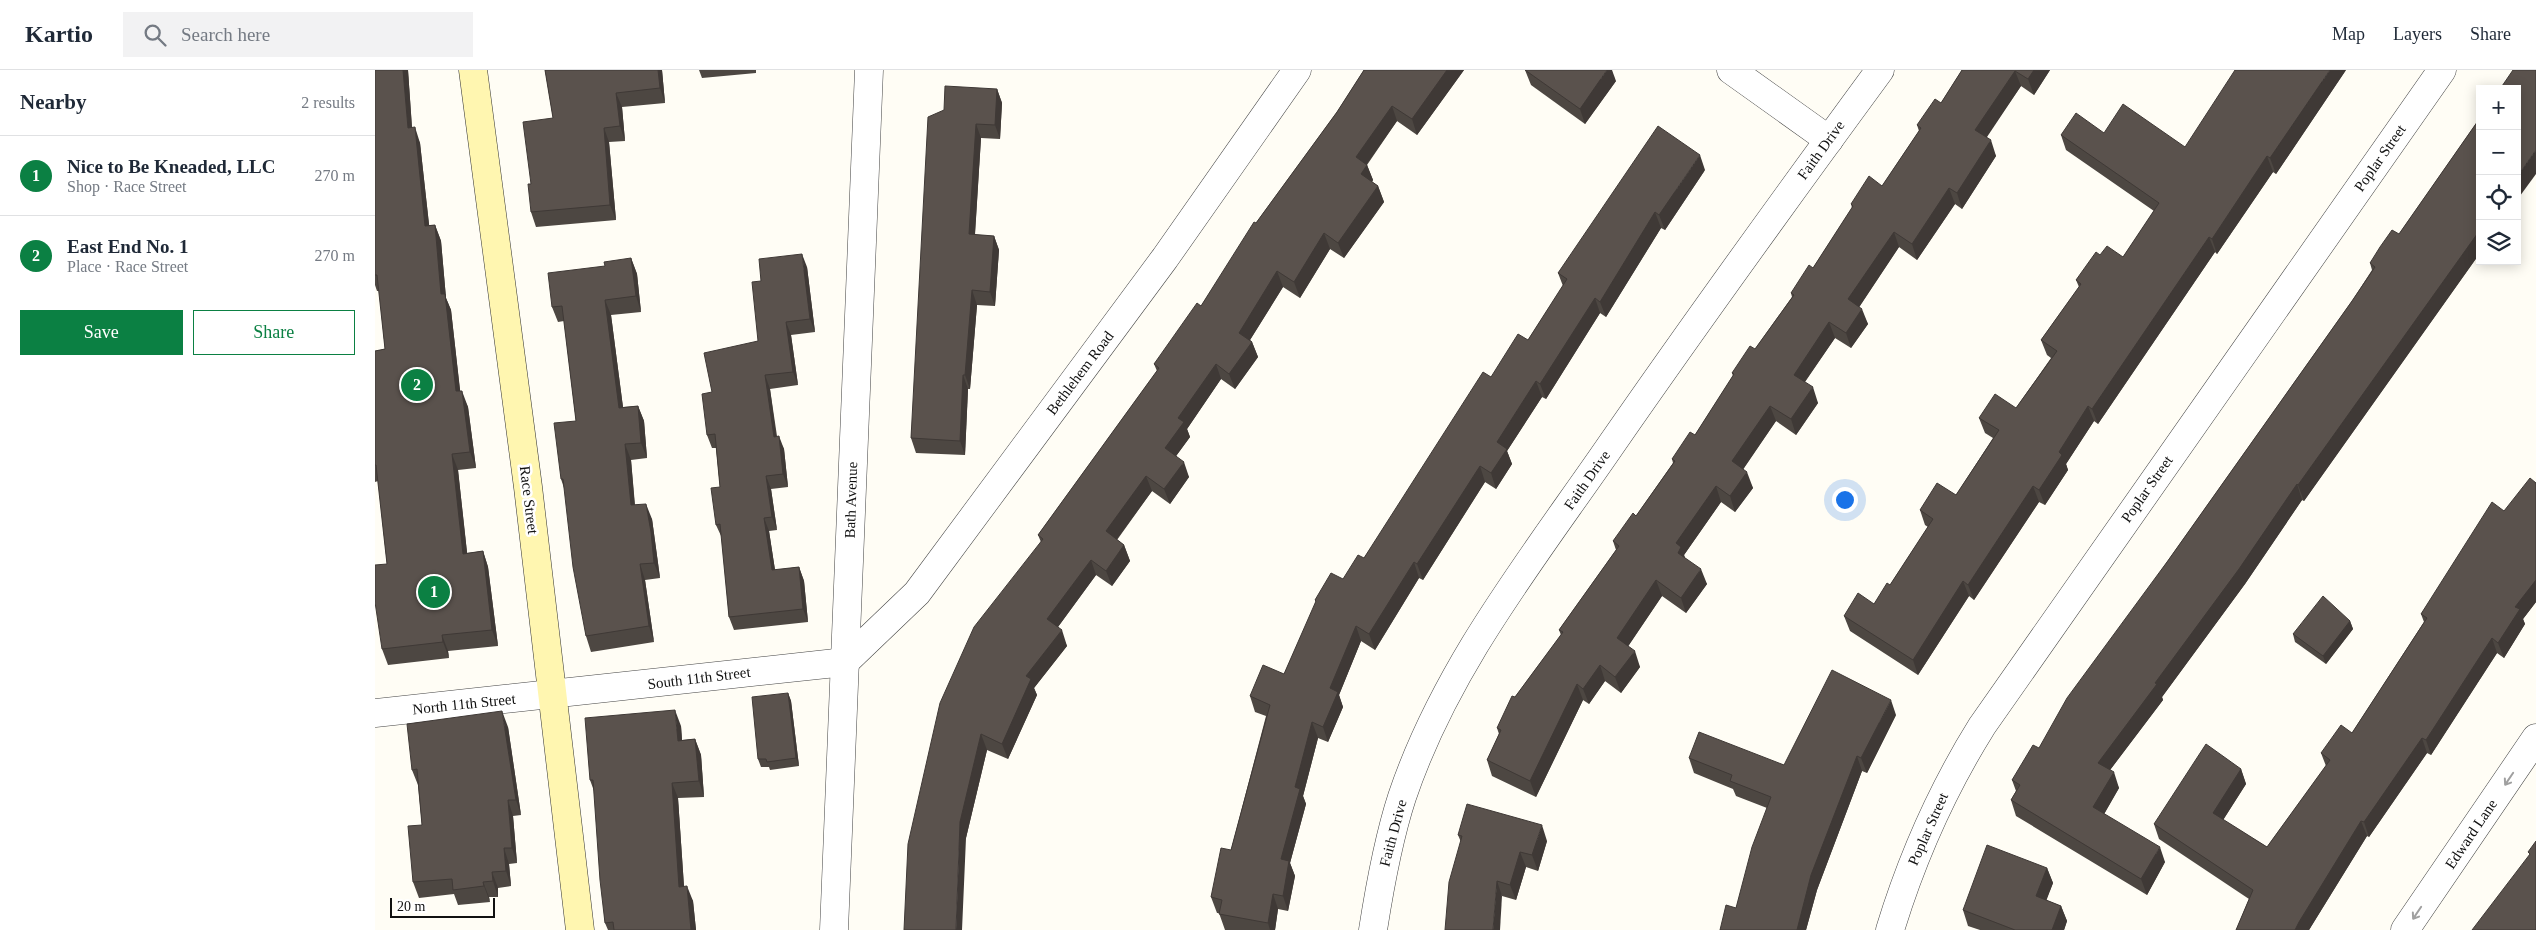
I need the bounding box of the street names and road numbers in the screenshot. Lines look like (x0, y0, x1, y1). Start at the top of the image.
street label: Faith Drive (1794, 117, 1848, 183)
street label: Poplar Street (2351, 121, 2409, 194)
street label: Bethlehem Road (1043, 328, 1117, 418)
street label: Faith Drive (1561, 447, 1613, 513)
street label: Poplar Street (2118, 452, 2176, 525)
street label: Bath Avenue (842, 461, 860, 539)
street label: Race Street (517, 465, 541, 536)
street label: South 11th Street (647, 664, 752, 692)
street label: North 11th Street (412, 691, 517, 717)
street label: Poplar Street (1905, 789, 1951, 868)
street label: Edward Lane (2442, 796, 2500, 872)
street label: Faith Drive (1376, 797, 1410, 868)

